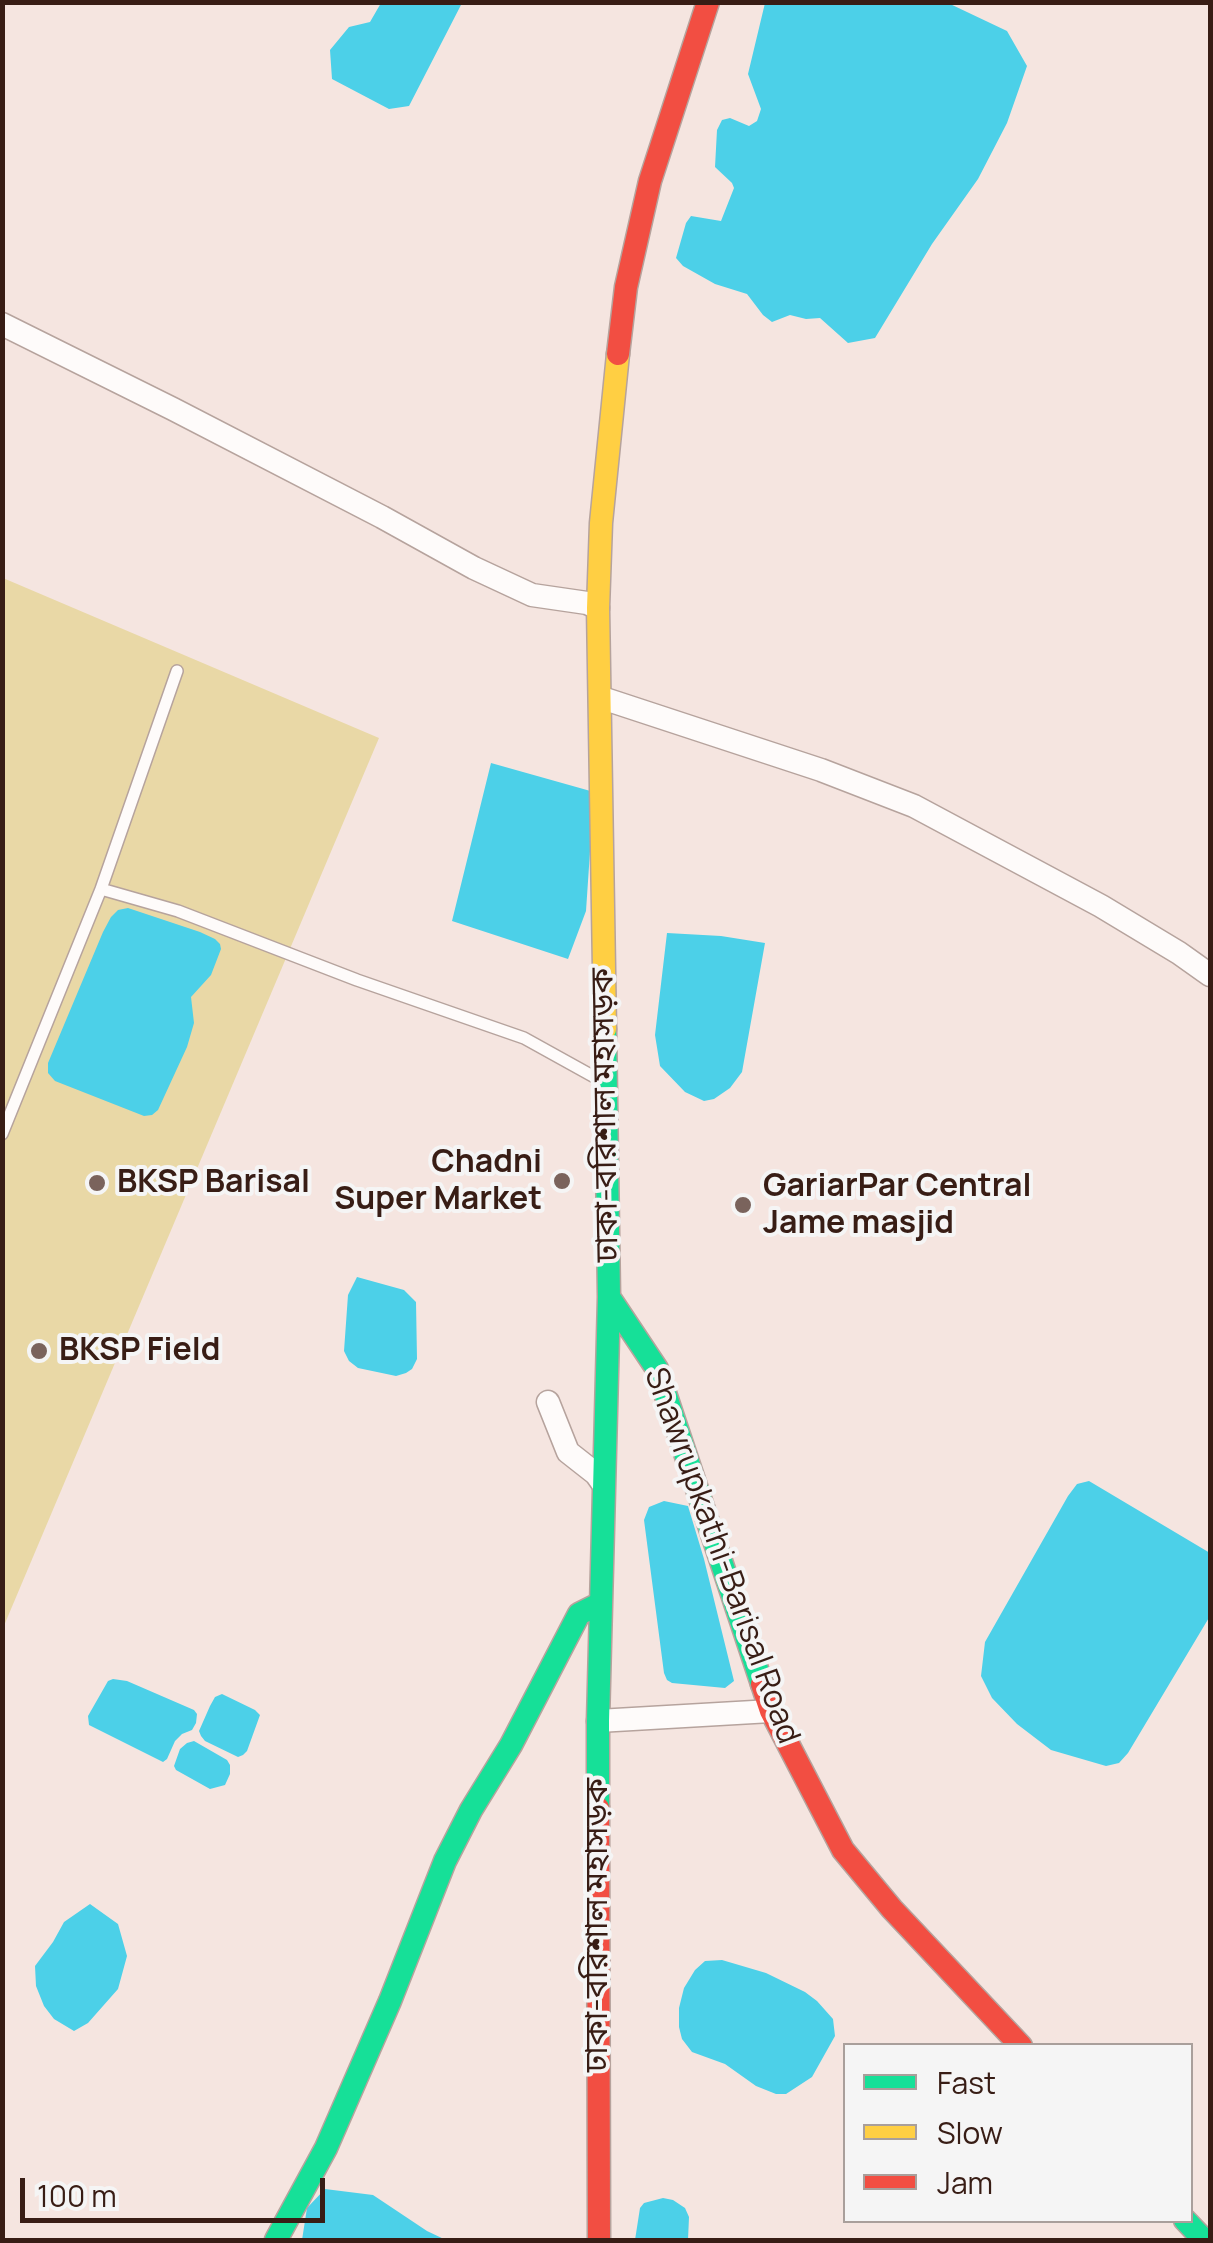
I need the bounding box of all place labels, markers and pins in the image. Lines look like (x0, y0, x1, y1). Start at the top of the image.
place label: Chadni Super Market (334, 1144, 542, 1219)
place label: BKSP Barisal (117, 1164, 310, 1202)
place label: GariarPar Central Jame masjid (763, 1168, 1031, 1243)
marker: Chadni Super Market (551, 1170, 573, 1192)
marker: BKSP Barisal (86, 1172, 108, 1194)
marker: GariarPar Central Jame masjid (732, 1194, 754, 1216)
place label: BKSP Field (59, 1332, 221, 1370)
marker: BKSP Field (28, 1340, 50, 1362)

